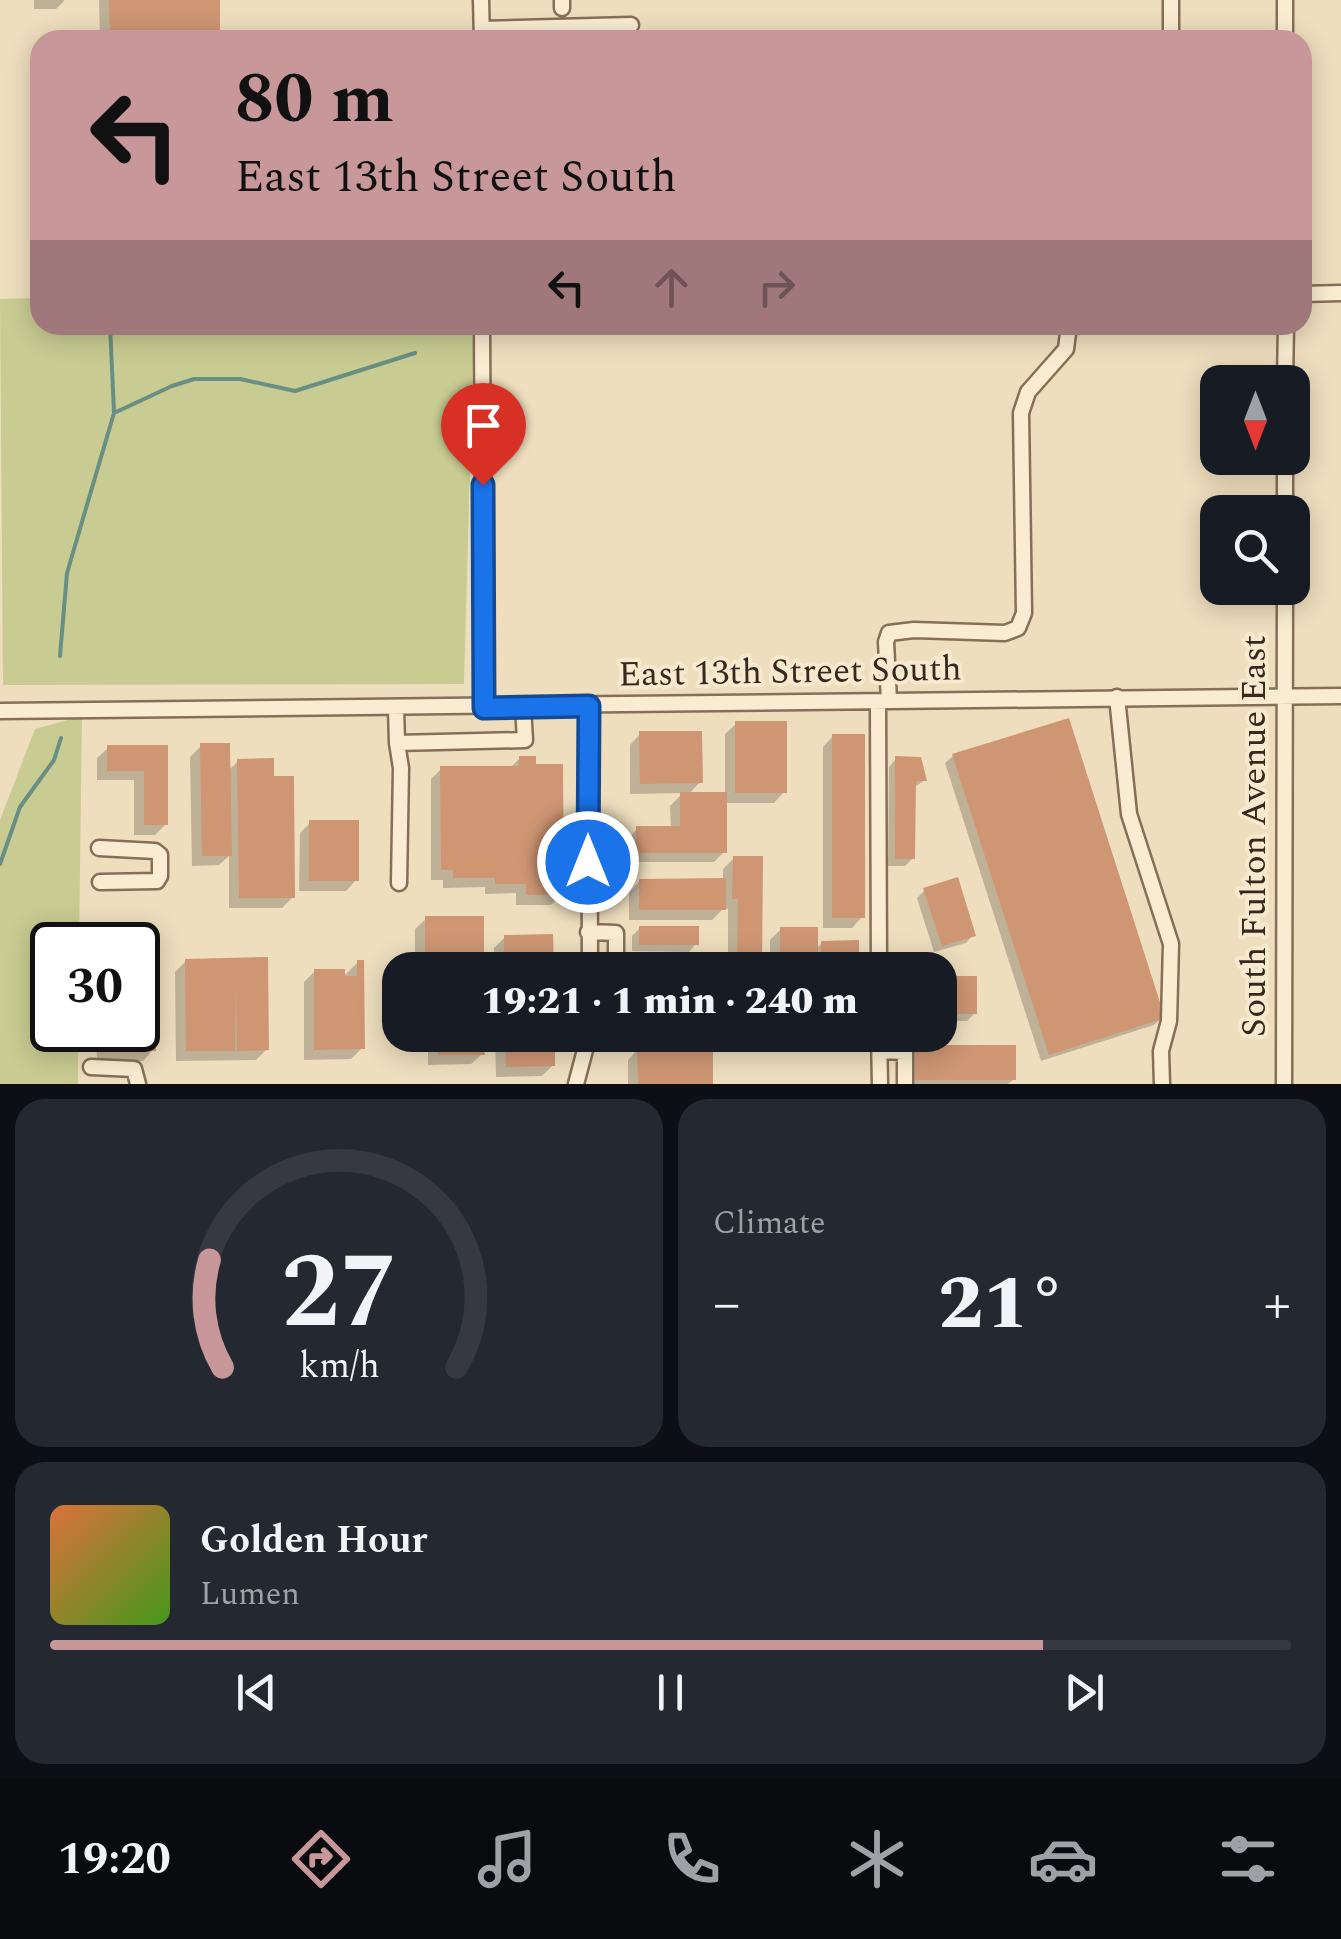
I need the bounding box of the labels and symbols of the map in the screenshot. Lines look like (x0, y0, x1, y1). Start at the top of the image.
north arrow (1200, 365, 1310, 475)
pin (441, 383, 526, 486)
street label: South Fulton Avenue East (1228, 635, 1281, 1037)
street label: East 13th Street South (618, 643, 962, 701)
position arrow (536, 810, 640, 914)
speed limit sign: 30 (30, 922, 160, 1052)

